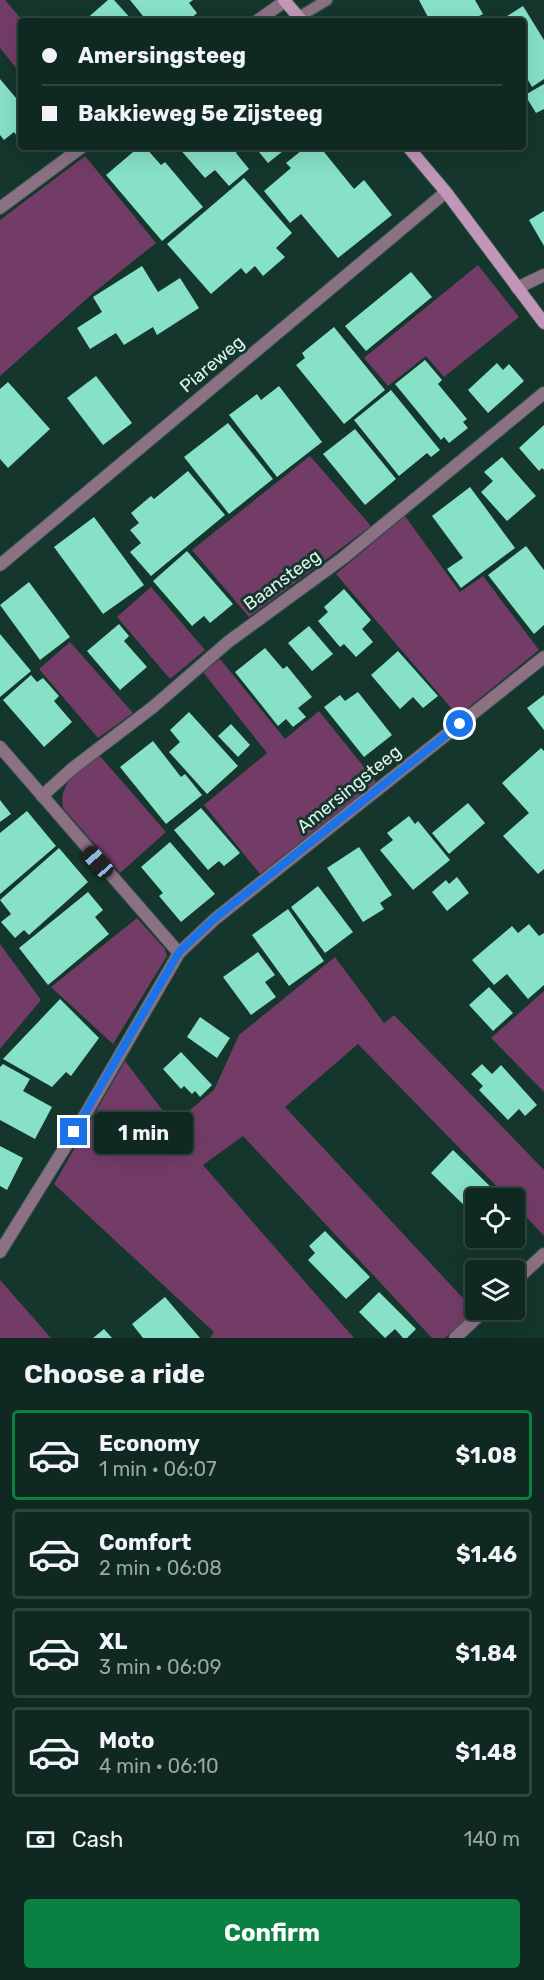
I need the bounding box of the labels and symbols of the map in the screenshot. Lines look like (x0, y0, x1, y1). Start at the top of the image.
street label: Piareweg (175, 331, 249, 397)
street label: Baansteeg (239, 545, 325, 615)
route start (446, 710, 473, 737)
street label: Amersingsteeg (293, 740, 405, 838)
car (79, 843, 117, 881)
callout: 1 min (95, 1111, 194, 1153)
route end (60, 1118, 87, 1145)

